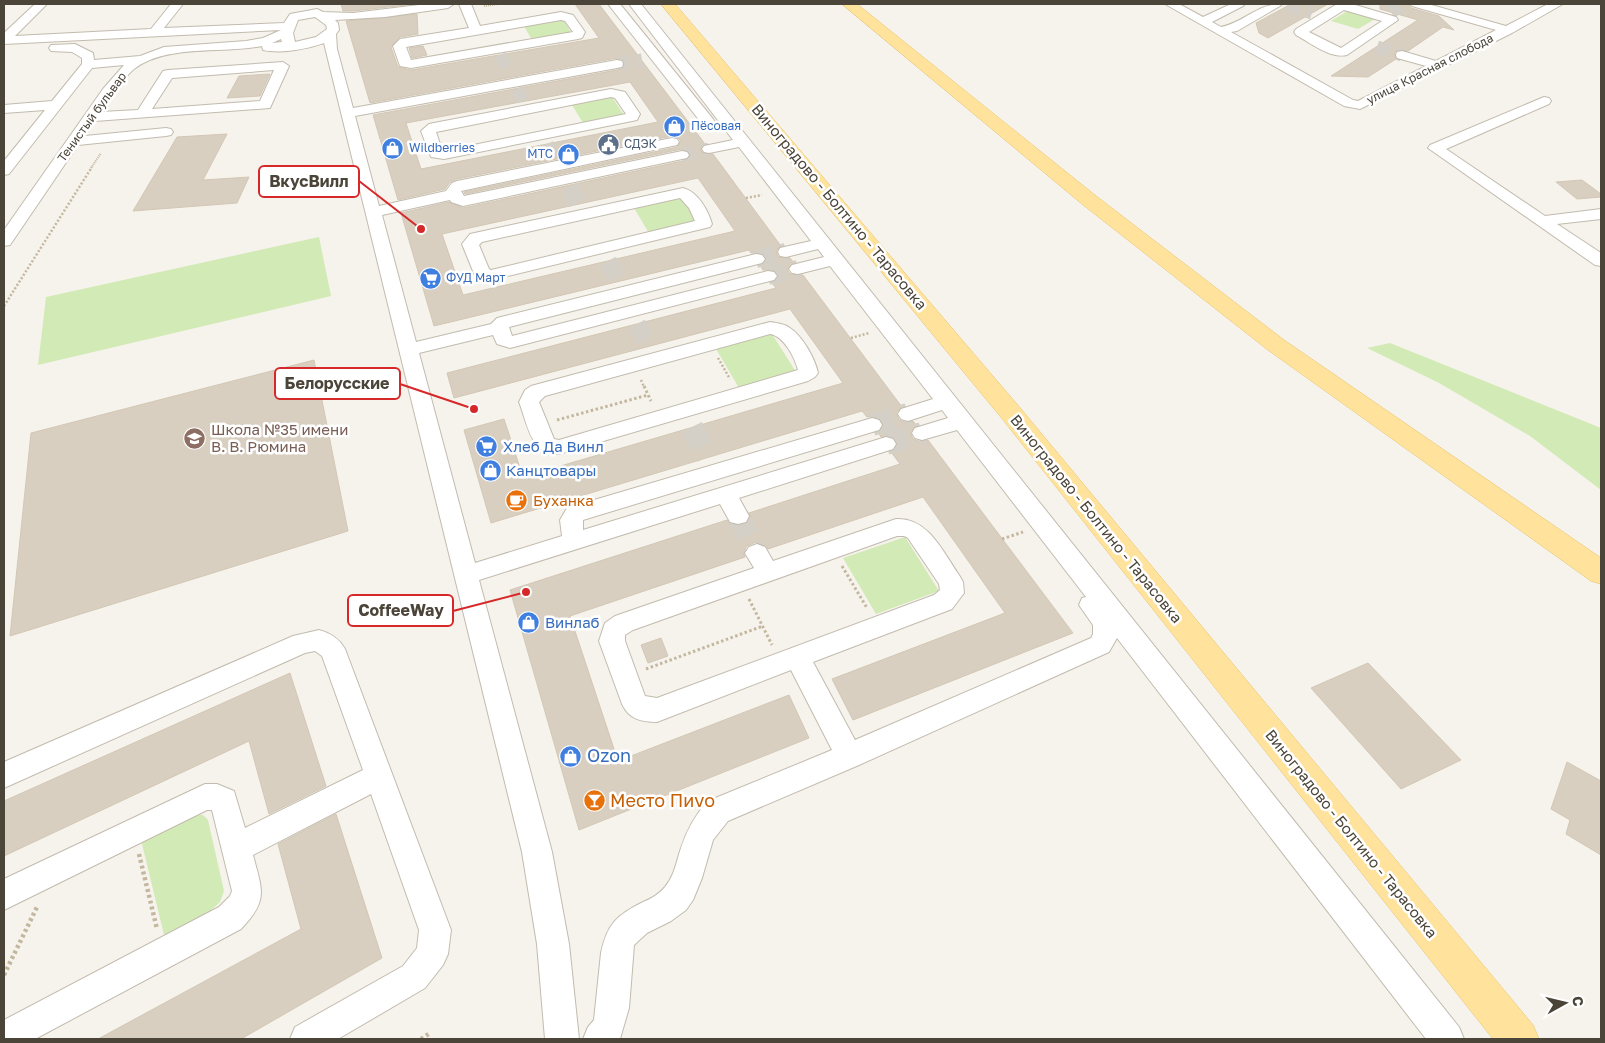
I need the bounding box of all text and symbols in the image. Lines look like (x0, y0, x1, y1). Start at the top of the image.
street label: улица Красная слобода (1364, 30, 1496, 107)
street label: Тенистый бульвар (54, 69, 129, 164)
street label: Виноградово - Болтино - Тарасовка (748, 100, 931, 313)
shop icon: Пёсовая (663, 114, 687, 138)
place label: Пёсовая (691, 118, 741, 133)
public building icon: СДЭК (596, 132, 620, 156)
shop icon: Wildberries (381, 136, 405, 160)
place label: СДЭК (624, 136, 658, 151)
place label: Wildberries (409, 140, 475, 155)
shop icon: МТС (557, 142, 581, 166)
place label: МТС (527, 146, 553, 161)
callout: ВкусВилл (259, 166, 359, 197)
text: ВкусВилл (269, 171, 349, 191)
supermarket icon: ФУД Март (418, 266, 442, 290)
place label: ФУД Март (446, 270, 505, 285)
callout: Белорусские (275, 368, 400, 399)
text: Белорусские (285, 373, 389, 393)
street label: Виноградово - Болтино - Тарасовка (1007, 411, 1186, 626)
place label: Школа №35 имени В. В. Рюмина (211, 420, 348, 455)
school or university icon: Школа №35 имени В. В. Рюмина (183, 427, 207, 451)
supermarket icon: Хлеб Да Винл (475, 435, 499, 459)
place label: Хлеб Да Винл (503, 437, 604, 455)
shop icon: Канцтовары (478, 459, 502, 483)
place label: Канцтовары (506, 461, 596, 479)
cafe icon: Буханка (505, 489, 529, 513)
place label: Буханка (533, 491, 594, 509)
callout: CoffeeWay (348, 595, 453, 626)
text: CoffeeWay (358, 600, 444, 620)
shop icon: Винлаб (517, 611, 541, 635)
place label: Винлаб (545, 613, 600, 631)
street label: Виноградово - Болтино - Тарасовка (1262, 726, 1441, 941)
shop icon: Ozon (559, 744, 583, 768)
place label: Ozon (587, 744, 631, 766)
bar icon: Место Пиvо (582, 789, 606, 813)
place label: Место Пиvо (610, 789, 715, 811)
north arrow (1540, 978, 1590, 1028)
text: С (1569, 995, 1587, 1007)

